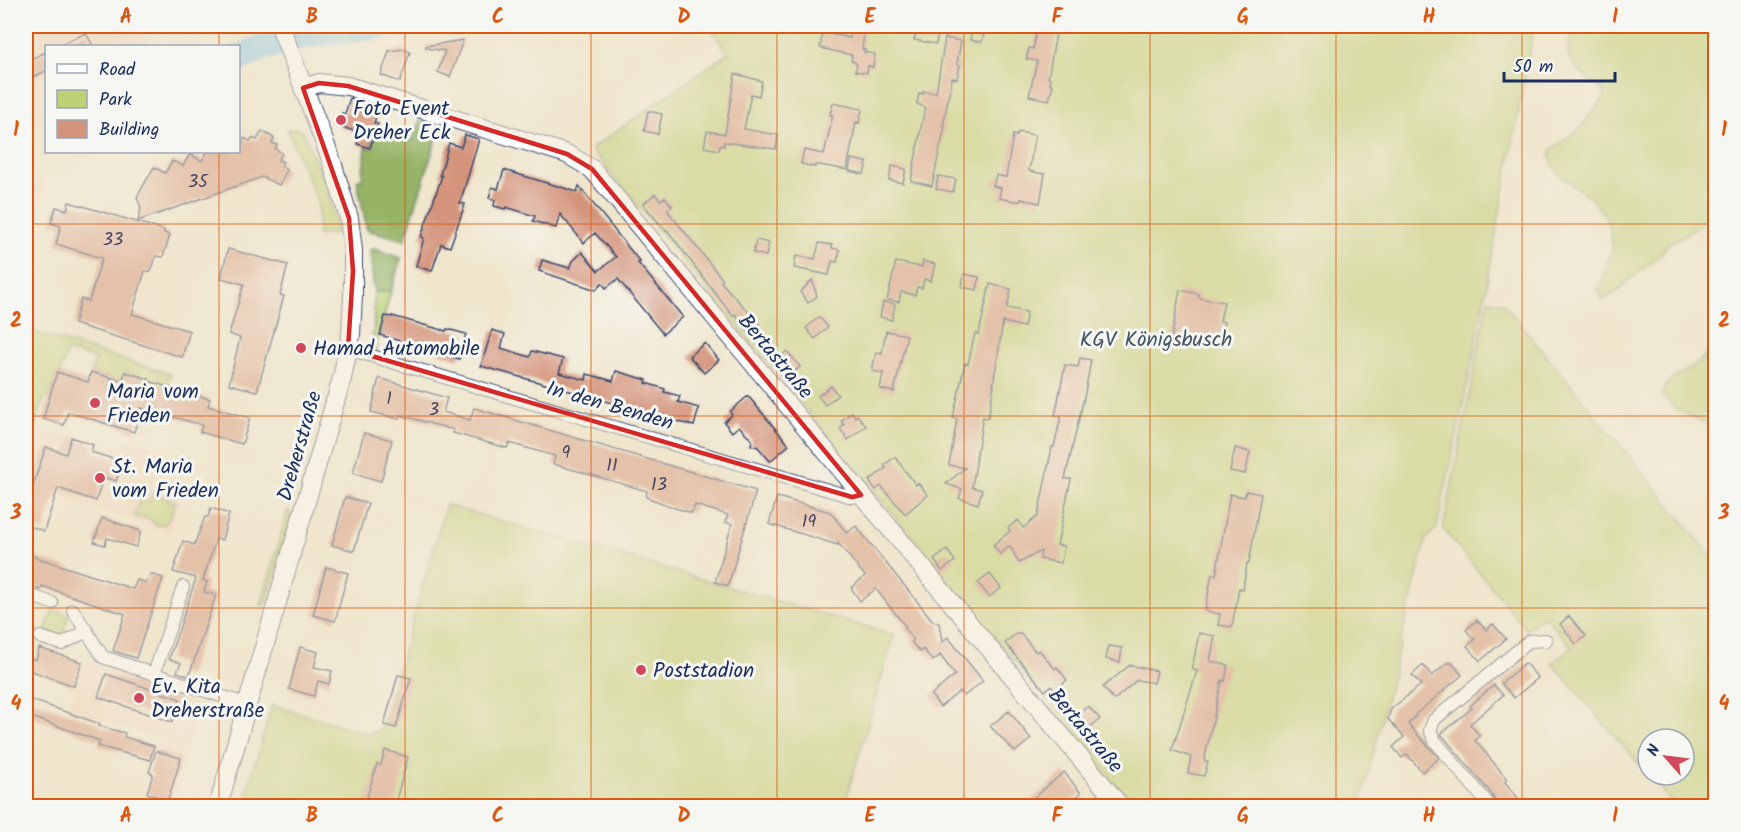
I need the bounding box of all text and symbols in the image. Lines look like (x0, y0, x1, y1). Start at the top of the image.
text: A (120, 2, 132, 34)
text: B (306, 2, 318, 34)
text: C (492, 2, 504, 34)
text: D (677, 2, 691, 34)
text: E (864, 2, 876, 34)
text: F (1052, 2, 1064, 34)
text: G (1237, 2, 1249, 34)
text: H (1422, 2, 1436, 34)
text: I (1612, 2, 1618, 34)
legend (45, 45, 240, 153)
scale bar (1504, 45, 1615, 83)
text: 50 m (1513, 53, 1553, 82)
text: Road (99, 56, 136, 85)
text: Park (99, 86, 132, 115)
place label: Foto Event Dreher Eck (353, 93, 451, 150)
marker: Foto Event Dreher Eck (334, 113, 348, 127)
text: 1 (13, 115, 19, 147)
text: 1 (1721, 115, 1727, 147)
text: Building (99, 116, 159, 145)
house number: 35 (188, 168, 209, 197)
house number: 33 (103, 226, 123, 255)
text: 2 (10, 306, 22, 338)
text: 2 (1718, 306, 1730, 338)
street label: Bertastraße (729, 307, 821, 408)
park label: KGV Königsbusch (1080, 324, 1232, 357)
place label: Hamad Automobile (313, 333, 480, 366)
marker: Hamad Automobile (294, 341, 308, 355)
street label: In den Benden (542, 373, 677, 440)
place label: Maria vom Frieden (107, 376, 199, 433)
house number: 1 (386, 385, 392, 414)
street label: Dreherstraße (269, 387, 332, 505)
marker: Maria vom Frieden (88, 396, 102, 410)
house number: 3 (429, 396, 439, 425)
house number: 9 (562, 439, 571, 468)
place label: St. Maria vom Frieden (112, 451, 219, 508)
house number: 11 (606, 452, 618, 481)
marker: St. Maria vom Frieden (93, 471, 107, 485)
house number: 13 (651, 471, 667, 500)
text: 3 (10, 498, 22, 530)
text: 3 (1718, 498, 1730, 530)
house number: 19 (802, 508, 816, 537)
place label: Poststadion (653, 655, 754, 688)
marker: Poststadion (634, 663, 648, 677)
place label: Ev. Kita Dreherstraße (151, 671, 265, 728)
street label: Bertastraße (1039, 681, 1131, 782)
text: 4 (11, 689, 22, 721)
text: 4 (1719, 689, 1730, 721)
marker: Ev. Kita Dreherstraße (132, 691, 146, 705)
north arrow (1636, 727, 1696, 787)
text: N (1641, 740, 1667, 761)
text: A (120, 801, 132, 832)
text: B (306, 801, 318, 832)
text: C (492, 801, 504, 832)
text: D (677, 801, 691, 832)
text: E (864, 801, 876, 832)
text: F (1052, 801, 1064, 832)
text: G (1237, 801, 1249, 832)
text: H (1422, 801, 1436, 832)
text: I (1612, 801, 1618, 832)

